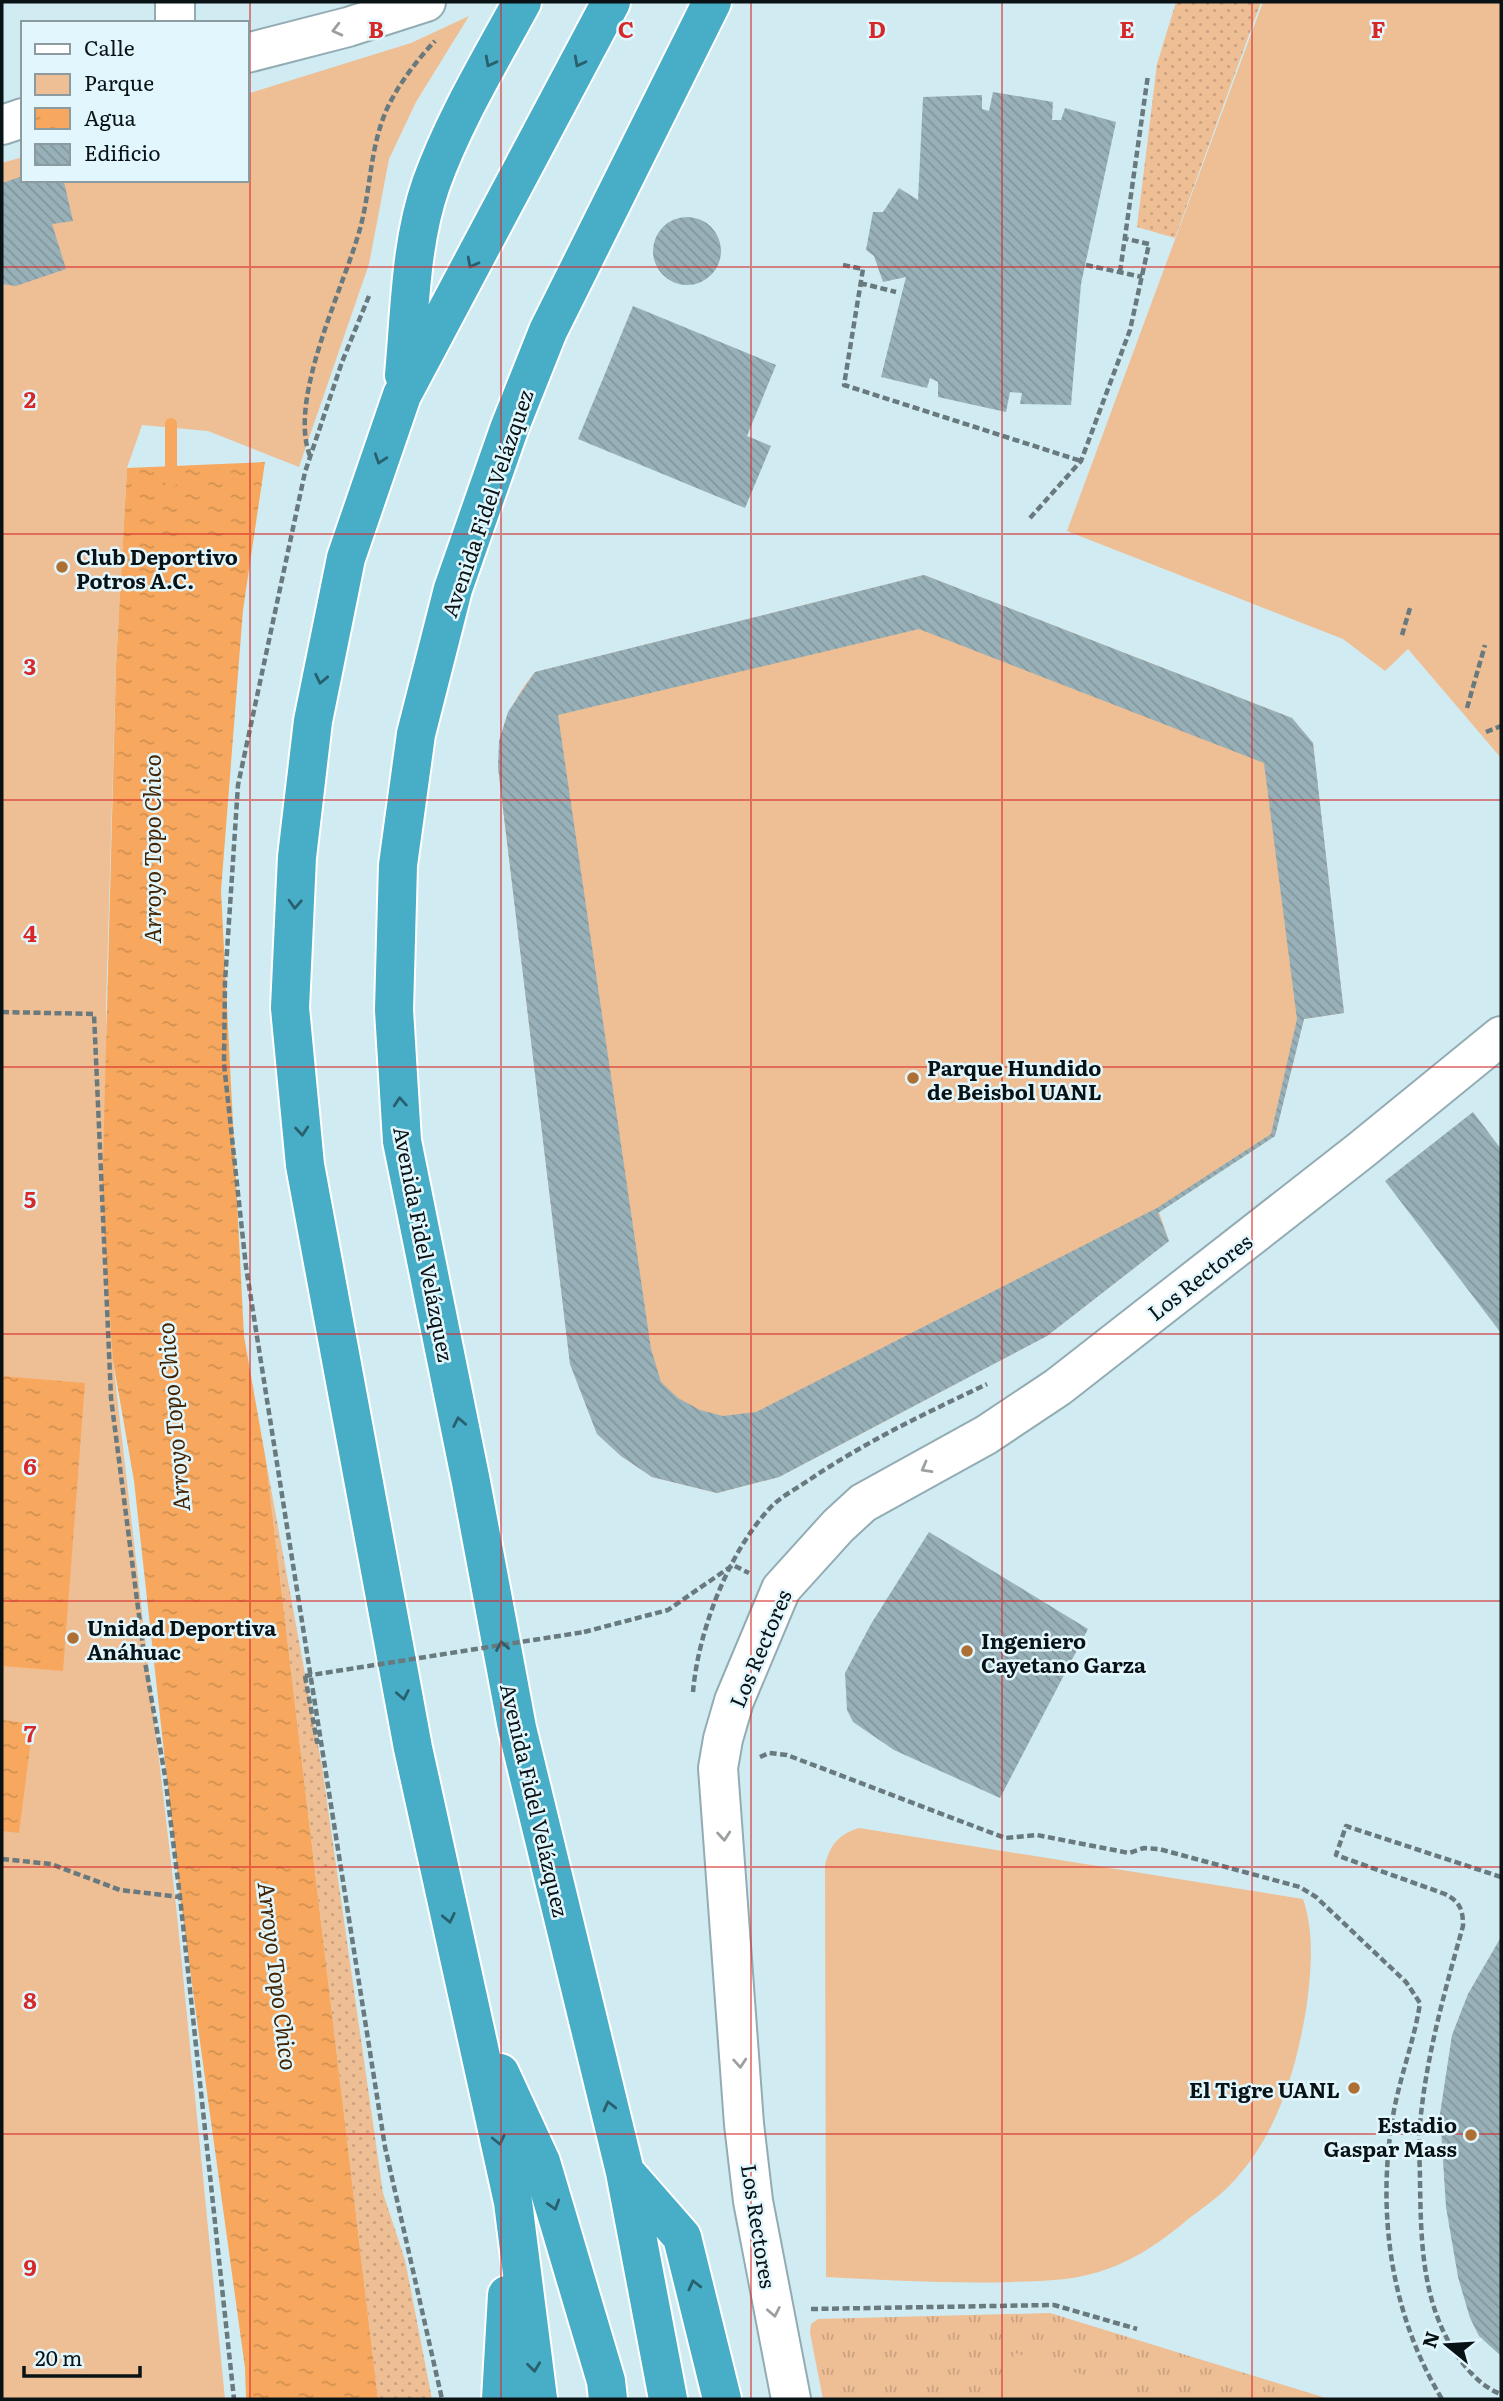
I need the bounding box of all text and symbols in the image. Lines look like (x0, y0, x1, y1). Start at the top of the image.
text: B (368, 11, 384, 45)
text: C (618, 11, 634, 45)
text: D (868, 11, 886, 45)
text: E (1119, 11, 1135, 45)
text: F (1371, 11, 1386, 45)
legend (21, 21, 248, 182)
one-way arrow (332, 22, 344, 36)
text: Calle (84, 31, 135, 62)
one-way arrow (485, 55, 498, 67)
one-way arrow (573, 55, 587, 67)
text: Parque (84, 66, 154, 97)
text: Agua (84, 101, 136, 132)
text: Edificio (84, 136, 160, 167)
one-way arrow (467, 256, 480, 268)
text: 2 (24, 381, 36, 415)
street label: Avenida Fidel Velázquez (432, 385, 540, 621)
one-way arrow (374, 453, 388, 465)
place label: Club Deportivo Potros A.C. (76, 540, 238, 595)
marker: Club Deportivo Potros A.C. (54, 559, 70, 575)
text: 3 (24, 648, 36, 682)
one-way arrow (315, 673, 330, 685)
water label: Arroyo Topo Chico (134, 754, 168, 944)
one-way arrow (288, 899, 303, 910)
text: 4 (23, 915, 37, 949)
place label: Parque Hundido de Beisbol UANL (927, 1051, 1102, 1106)
marker: Parque Hundido de Beisbol UANL (905, 1070, 921, 1086)
one-way arrow (393, 1097, 408, 1108)
street label: Avenida Fidel Velázquez (387, 1124, 463, 1364)
one-way arrow (294, 1125, 309, 1137)
text: 5 (24, 1181, 36, 1215)
street label: Los Rectores (1140, 1225, 1258, 1327)
water label: Arroyo Topo Chico (147, 1321, 197, 1513)
one-way arrow (453, 1416, 468, 1428)
text: 6 (23, 1448, 37, 1482)
one-way arrow (921, 1460, 933, 1473)
street label: Los Rectores (720, 1584, 798, 1712)
place label: Unidad Deportiva Anáhuac (87, 1611, 277, 1666)
place label: Ingeniero Cayetano Garza (981, 1624, 1147, 1679)
marker: Unidad Deportiva Anáhuac (65, 1630, 81, 1646)
one-way arrow (495, 1640, 510, 1652)
marker: Ingeniero Cayetano Garza (959, 1643, 975, 1659)
street label: Avenida Fidel Velázquez (494, 1680, 578, 1920)
one-way arrow (395, 1689, 410, 1701)
text: 7 (24, 1715, 37, 1749)
one-way arrow (716, 1831, 731, 1842)
water label: Arroyo Topo Chico (251, 1880, 307, 2072)
one-way arrow (441, 1912, 456, 1924)
text: 8 (23, 1982, 37, 2016)
one-way arrow (732, 2058, 747, 2069)
place label: El Tigre UANL (1189, 2073, 1340, 2104)
marker: El Tigre UANL (1346, 2080, 1362, 2096)
one-way arrow (603, 2100, 617, 2112)
place label: Estadio Gaspar Mass (1324, 2108, 1457, 2163)
marker: Estadio Gaspar Mass (1463, 2127, 1479, 2143)
one-way arrow (490, 2134, 505, 2146)
street label: Los Rectores (735, 2162, 785, 2290)
one-way arrow (546, 2199, 561, 2211)
text: 9 (23, 2249, 37, 2283)
one-way arrow (688, 2279, 702, 2291)
one-way arrow (766, 2306, 781, 2318)
north arrow (1412, 2310, 1482, 2380)
text: N (1414, 2327, 1446, 2351)
scale bar (24, 2334, 140, 2378)
text: 20 m (35, 2341, 82, 2372)
one-way arrow (527, 2361, 542, 2373)

